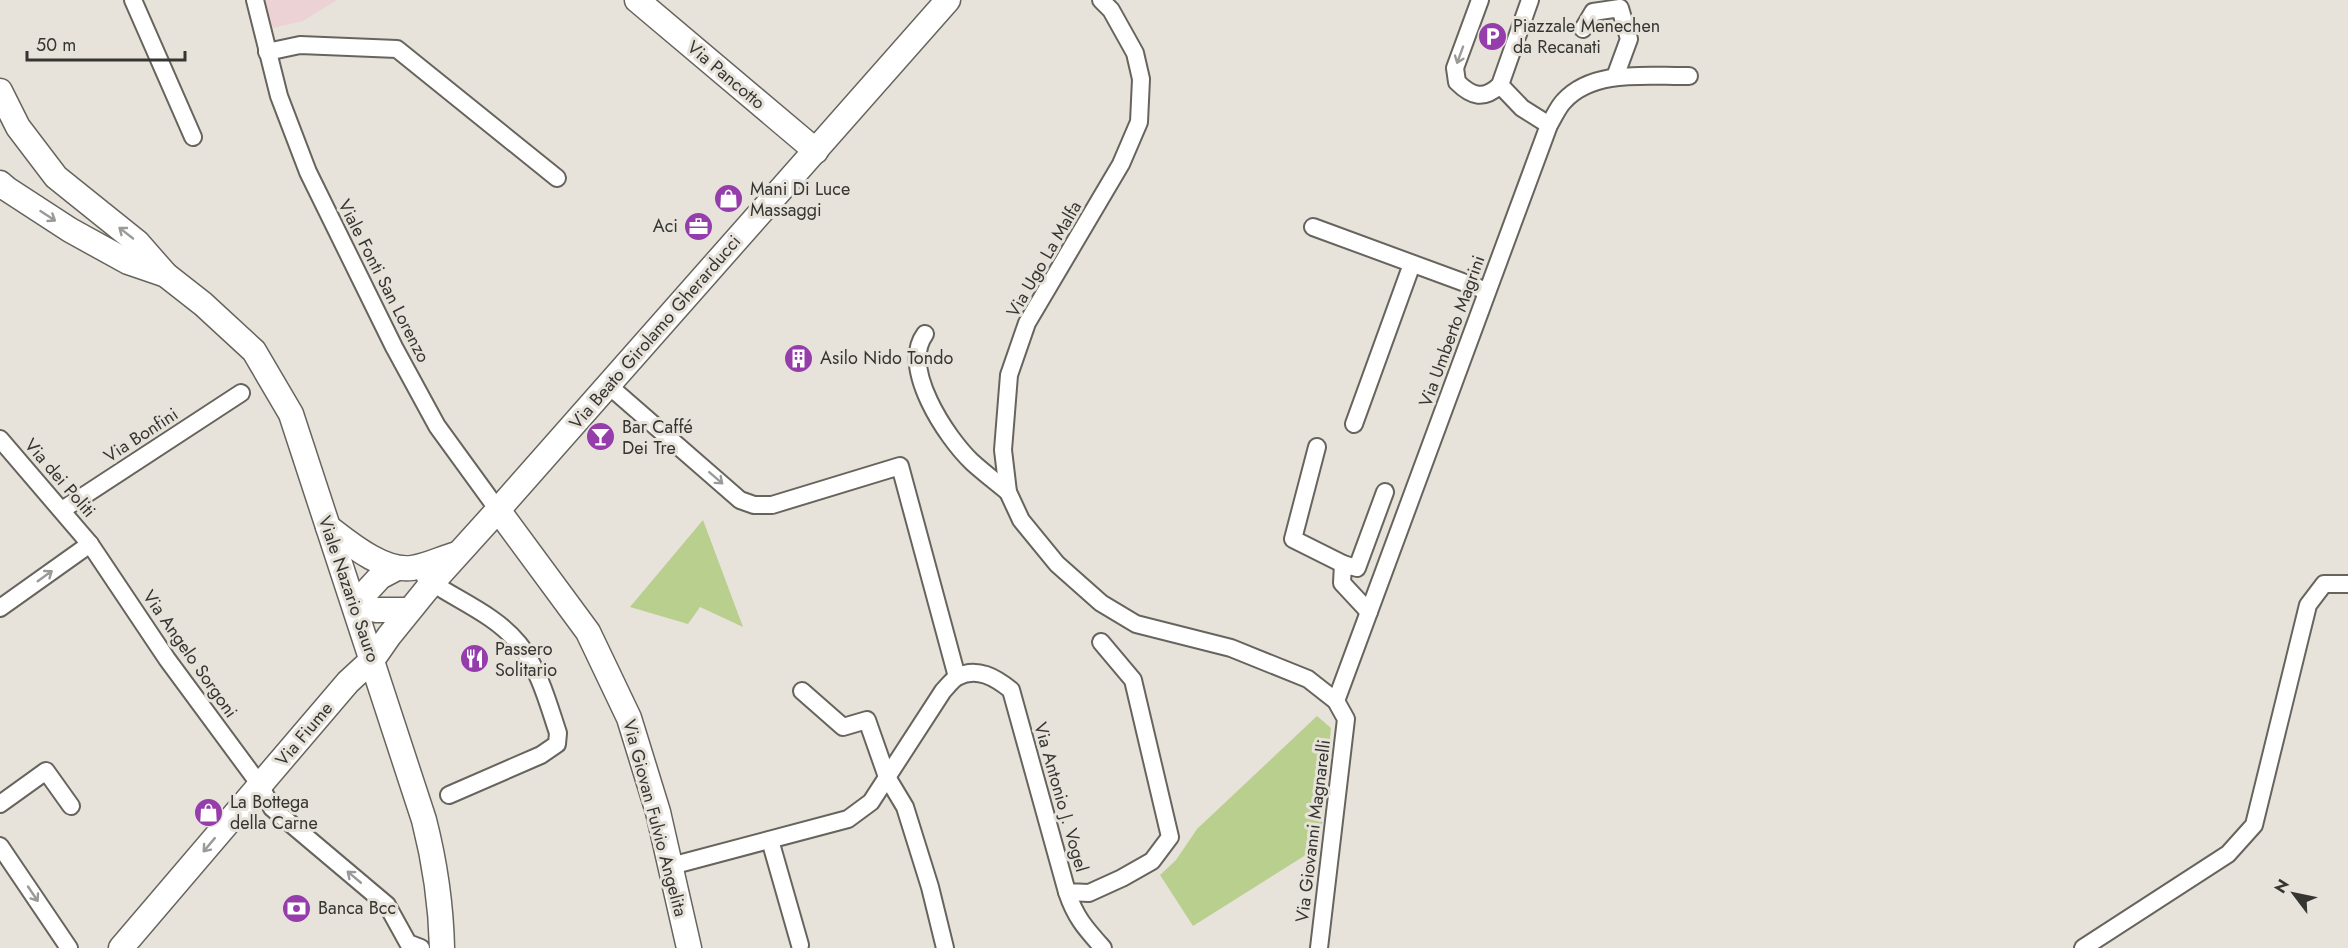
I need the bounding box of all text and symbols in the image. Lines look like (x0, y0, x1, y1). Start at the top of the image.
place label: Piazzale Menechen da Recanati (1513, 13, 1660, 60)
parking icon: Piazzale Menechen da Recanati (1476, 20, 1508, 52)
scale bar (27, 24, 184, 62)
text: 50 m (36, 32, 76, 58)
street label: Via Pancotto (681, 35, 771, 116)
one-way arrow (1454, 45, 1465, 64)
place label: Mani Di Luce Massaggi (750, 176, 850, 223)
shop icon: Mani Di Luce Massaggi (713, 183, 745, 215)
street label: Viale Fonti San Lorenzo (332, 195, 437, 367)
street label: Via Ugo La Malfa (1000, 196, 1088, 322)
one-way arrow (39, 210, 56, 222)
office icon: Aci (683, 210, 715, 242)
place label: Aci (653, 213, 678, 239)
one-way arrow (119, 226, 135, 239)
street label: Via Beato Girolamo Gherarducci (563, 229, 747, 435)
street label: Via Umberto Magrini (1412, 252, 1492, 410)
building icon: Asilo Nido Tondo (783, 342, 815, 374)
place label: Asilo Nido Tondo (820, 345, 953, 371)
street label: Via Bonfini (99, 401, 183, 469)
place label: Bar Caffé Dei Tre (622, 414, 693, 461)
bar icon: Bar Caffé Dei Tre (585, 421, 617, 453)
street label: Via dei Politi (18, 433, 102, 523)
one-way arrow (708, 472, 724, 485)
street label: Viale Nazario Sauro (312, 512, 386, 666)
one-way arrow (36, 570, 52, 582)
street label: Via Angelo Sorgoni (136, 585, 244, 723)
place label: Passero Solitario (495, 636, 557, 683)
restaurant icon: Passero Solitario (458, 643, 490, 675)
street label: Via Fiume (269, 696, 339, 772)
street label: Via Giovan Fulvio Angelita (616, 717, 694, 919)
street label: Via Antonio J. Vogel (1027, 719, 1095, 875)
street label: Via Giovanni Magnarelli (1289, 738, 1337, 924)
place label: La Bottega della Carne (230, 789, 318, 836)
shop icon: La Bottega della Carne (193, 796, 225, 828)
one-way arrow (202, 837, 216, 852)
north arrow (2264, 864, 2324, 924)
one-way arrow (347, 870, 362, 884)
text: N (2269, 875, 2295, 898)
one-way arrow (27, 886, 39, 902)
bank icon: Banca Bcc (281, 892, 313, 924)
place label: Banca Bcc (318, 895, 396, 921)

